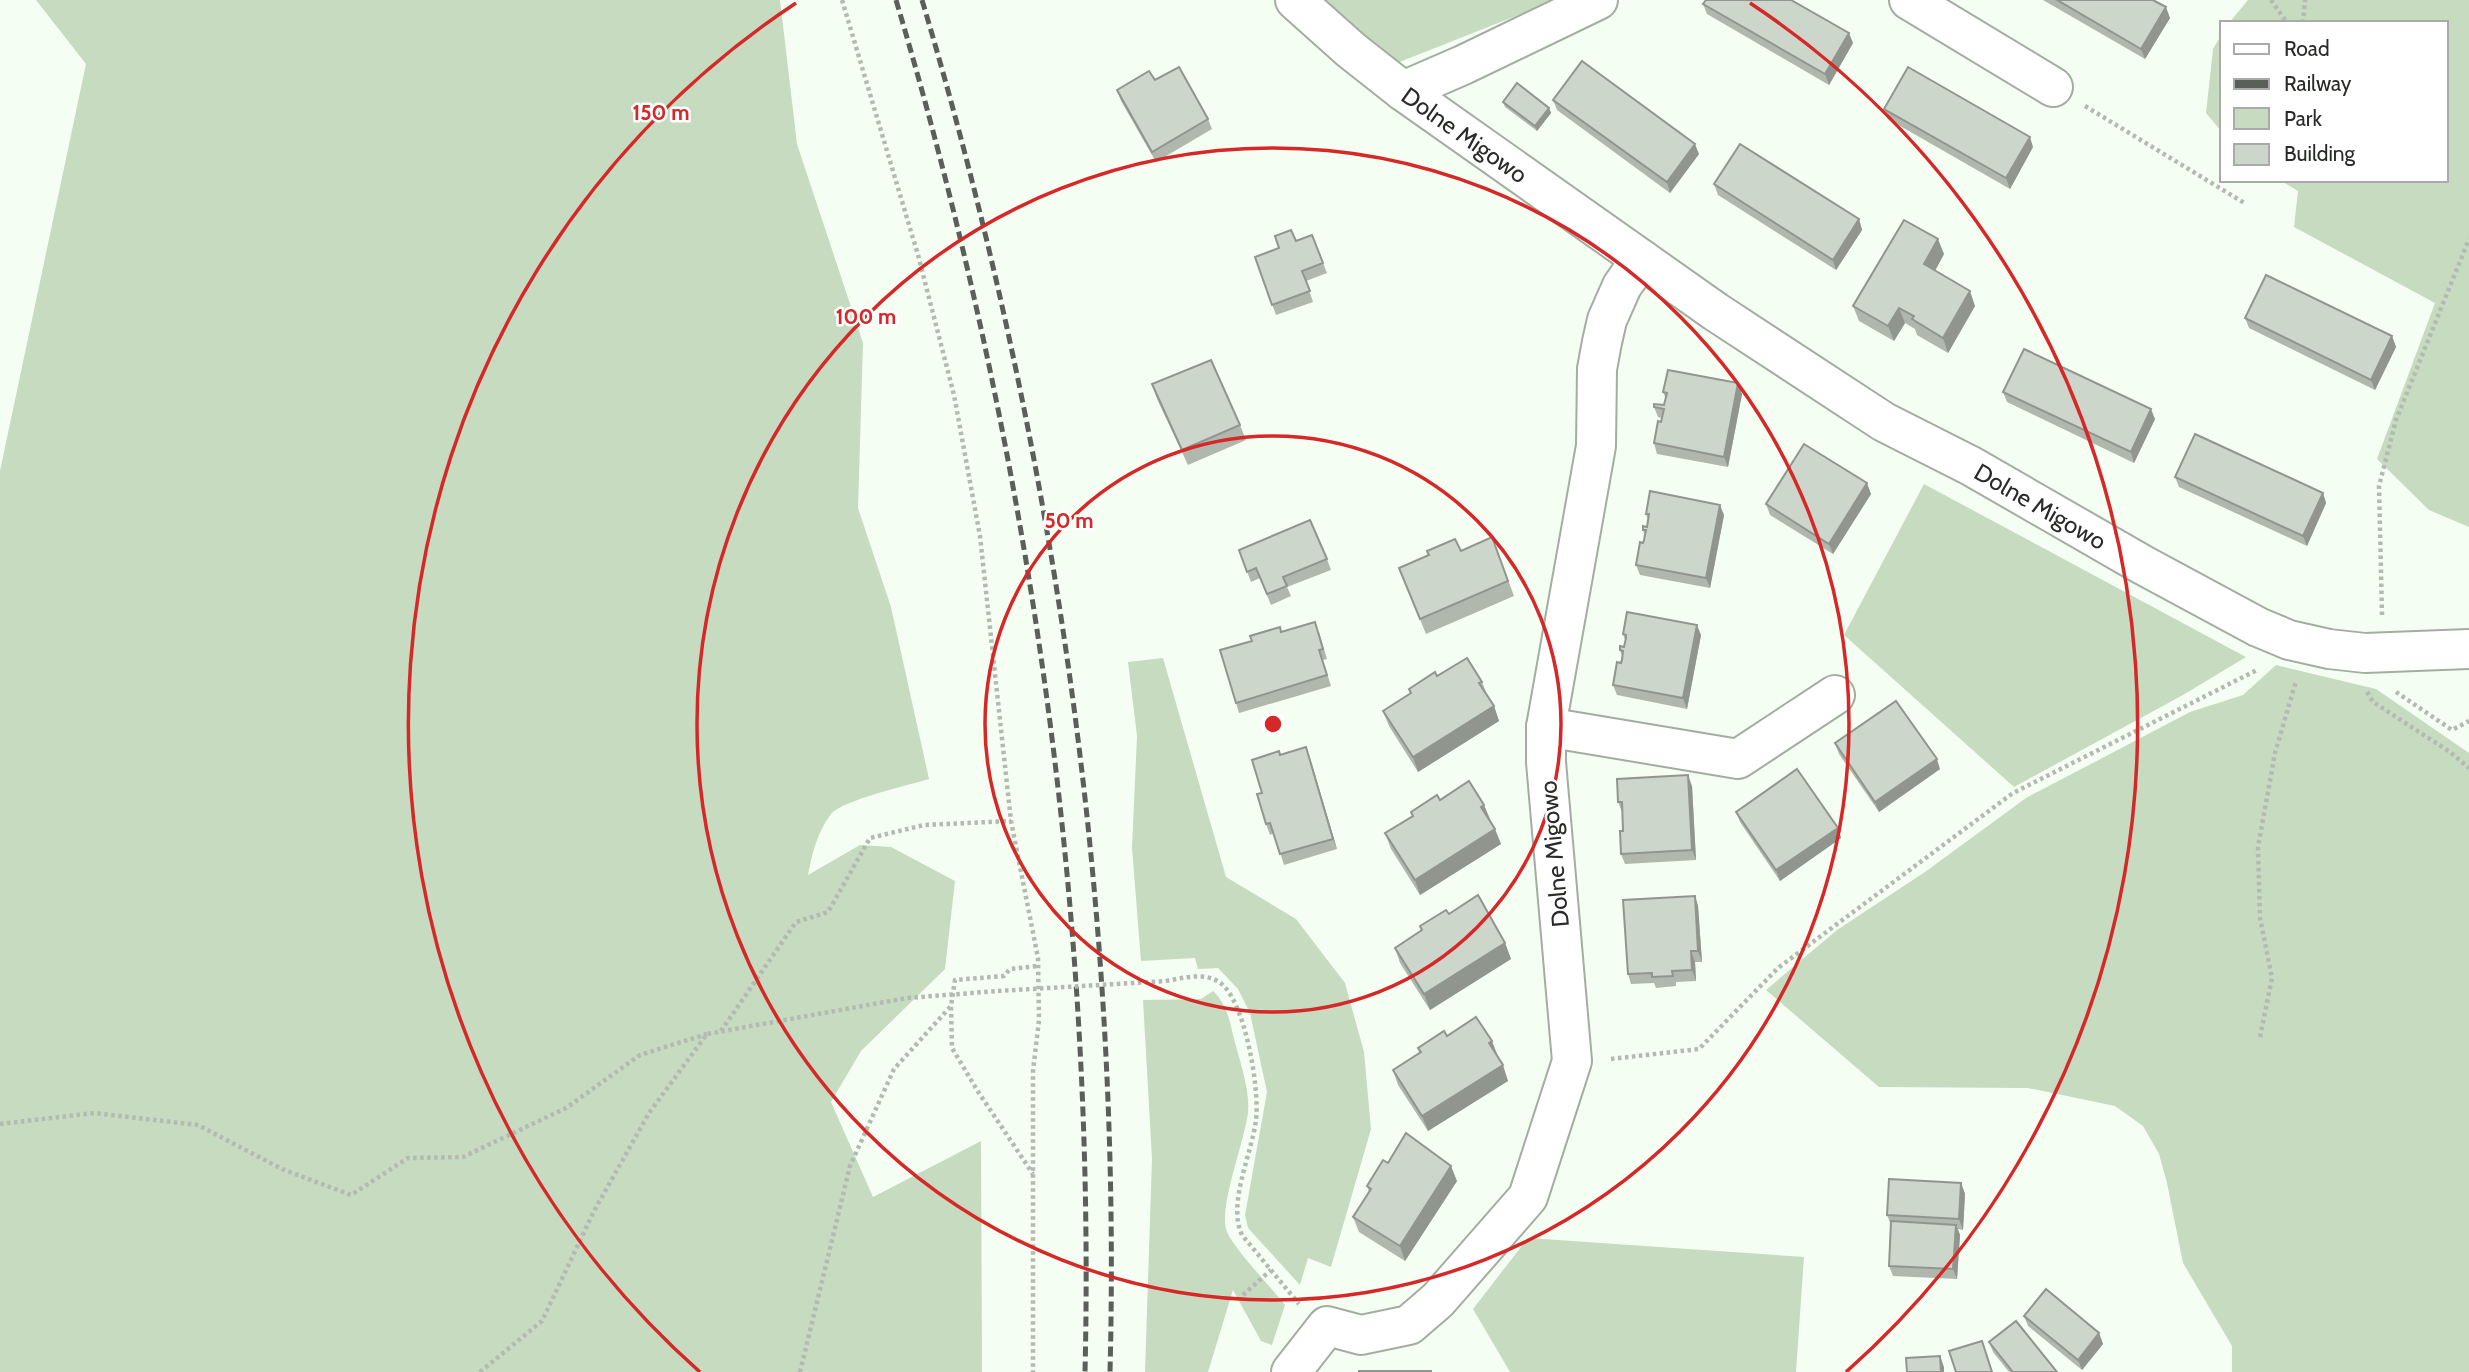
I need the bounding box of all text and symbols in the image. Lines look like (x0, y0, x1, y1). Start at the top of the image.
legend (2220, 21, 2448, 182)
text: Road (2284, 36, 2330, 61)
text: Railway (2284, 71, 2352, 96)
street label: Dolne Migowo (1396, 80, 1533, 189)
text: 150 m (633, 100, 689, 125)
text: Park (2284, 106, 2322, 131)
text: Building (2284, 141, 2356, 166)
text: 100 m (836, 304, 896, 329)
street label: Dolne Migowo (1970, 457, 2112, 555)
text: 50 m (1044, 508, 1094, 533)
centre of rings (1261, 712, 1285, 736)
street label: Dolne Migowo (1533, 779, 1575, 929)

